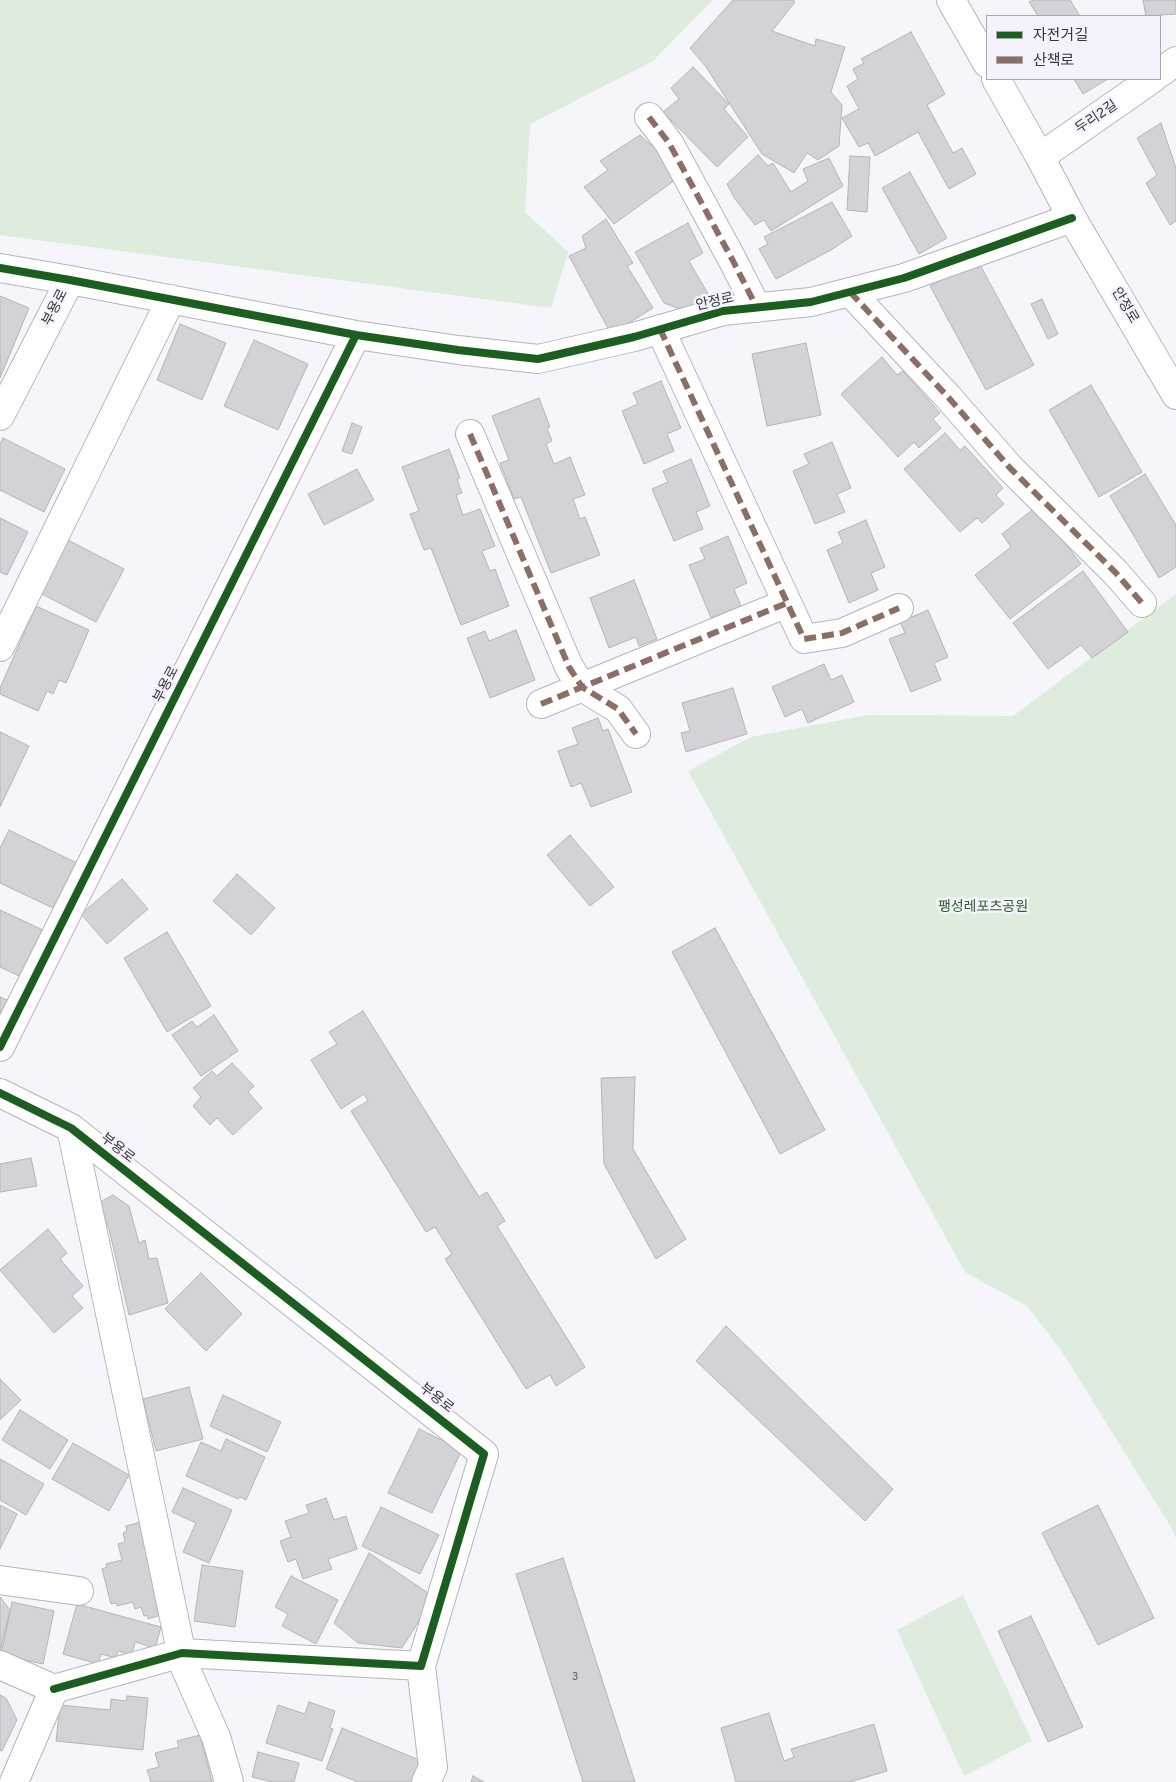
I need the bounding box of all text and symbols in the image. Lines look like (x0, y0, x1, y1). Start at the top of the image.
legend (986, 15, 1161, 80)
text: 자전거길 (1033, 27, 1088, 46)
text: 산책로 (1033, 52, 1074, 71)
street label: 두리2길 (1073, 98, 1121, 138)
street label: 안정로 (1107, 285, 1141, 327)
street label: 부용로 (40, 287, 72, 329)
street label: 안정로 (694, 291, 736, 315)
street label: 부용로 (151, 664, 183, 706)
park label: 팽성레포츠공원 (938, 900, 1028, 916)
street label: 부용로 (97, 1130, 137, 1168)
street label: 부용로 (416, 1380, 456, 1418)
house number: 3 (572, 1671, 578, 1685)

